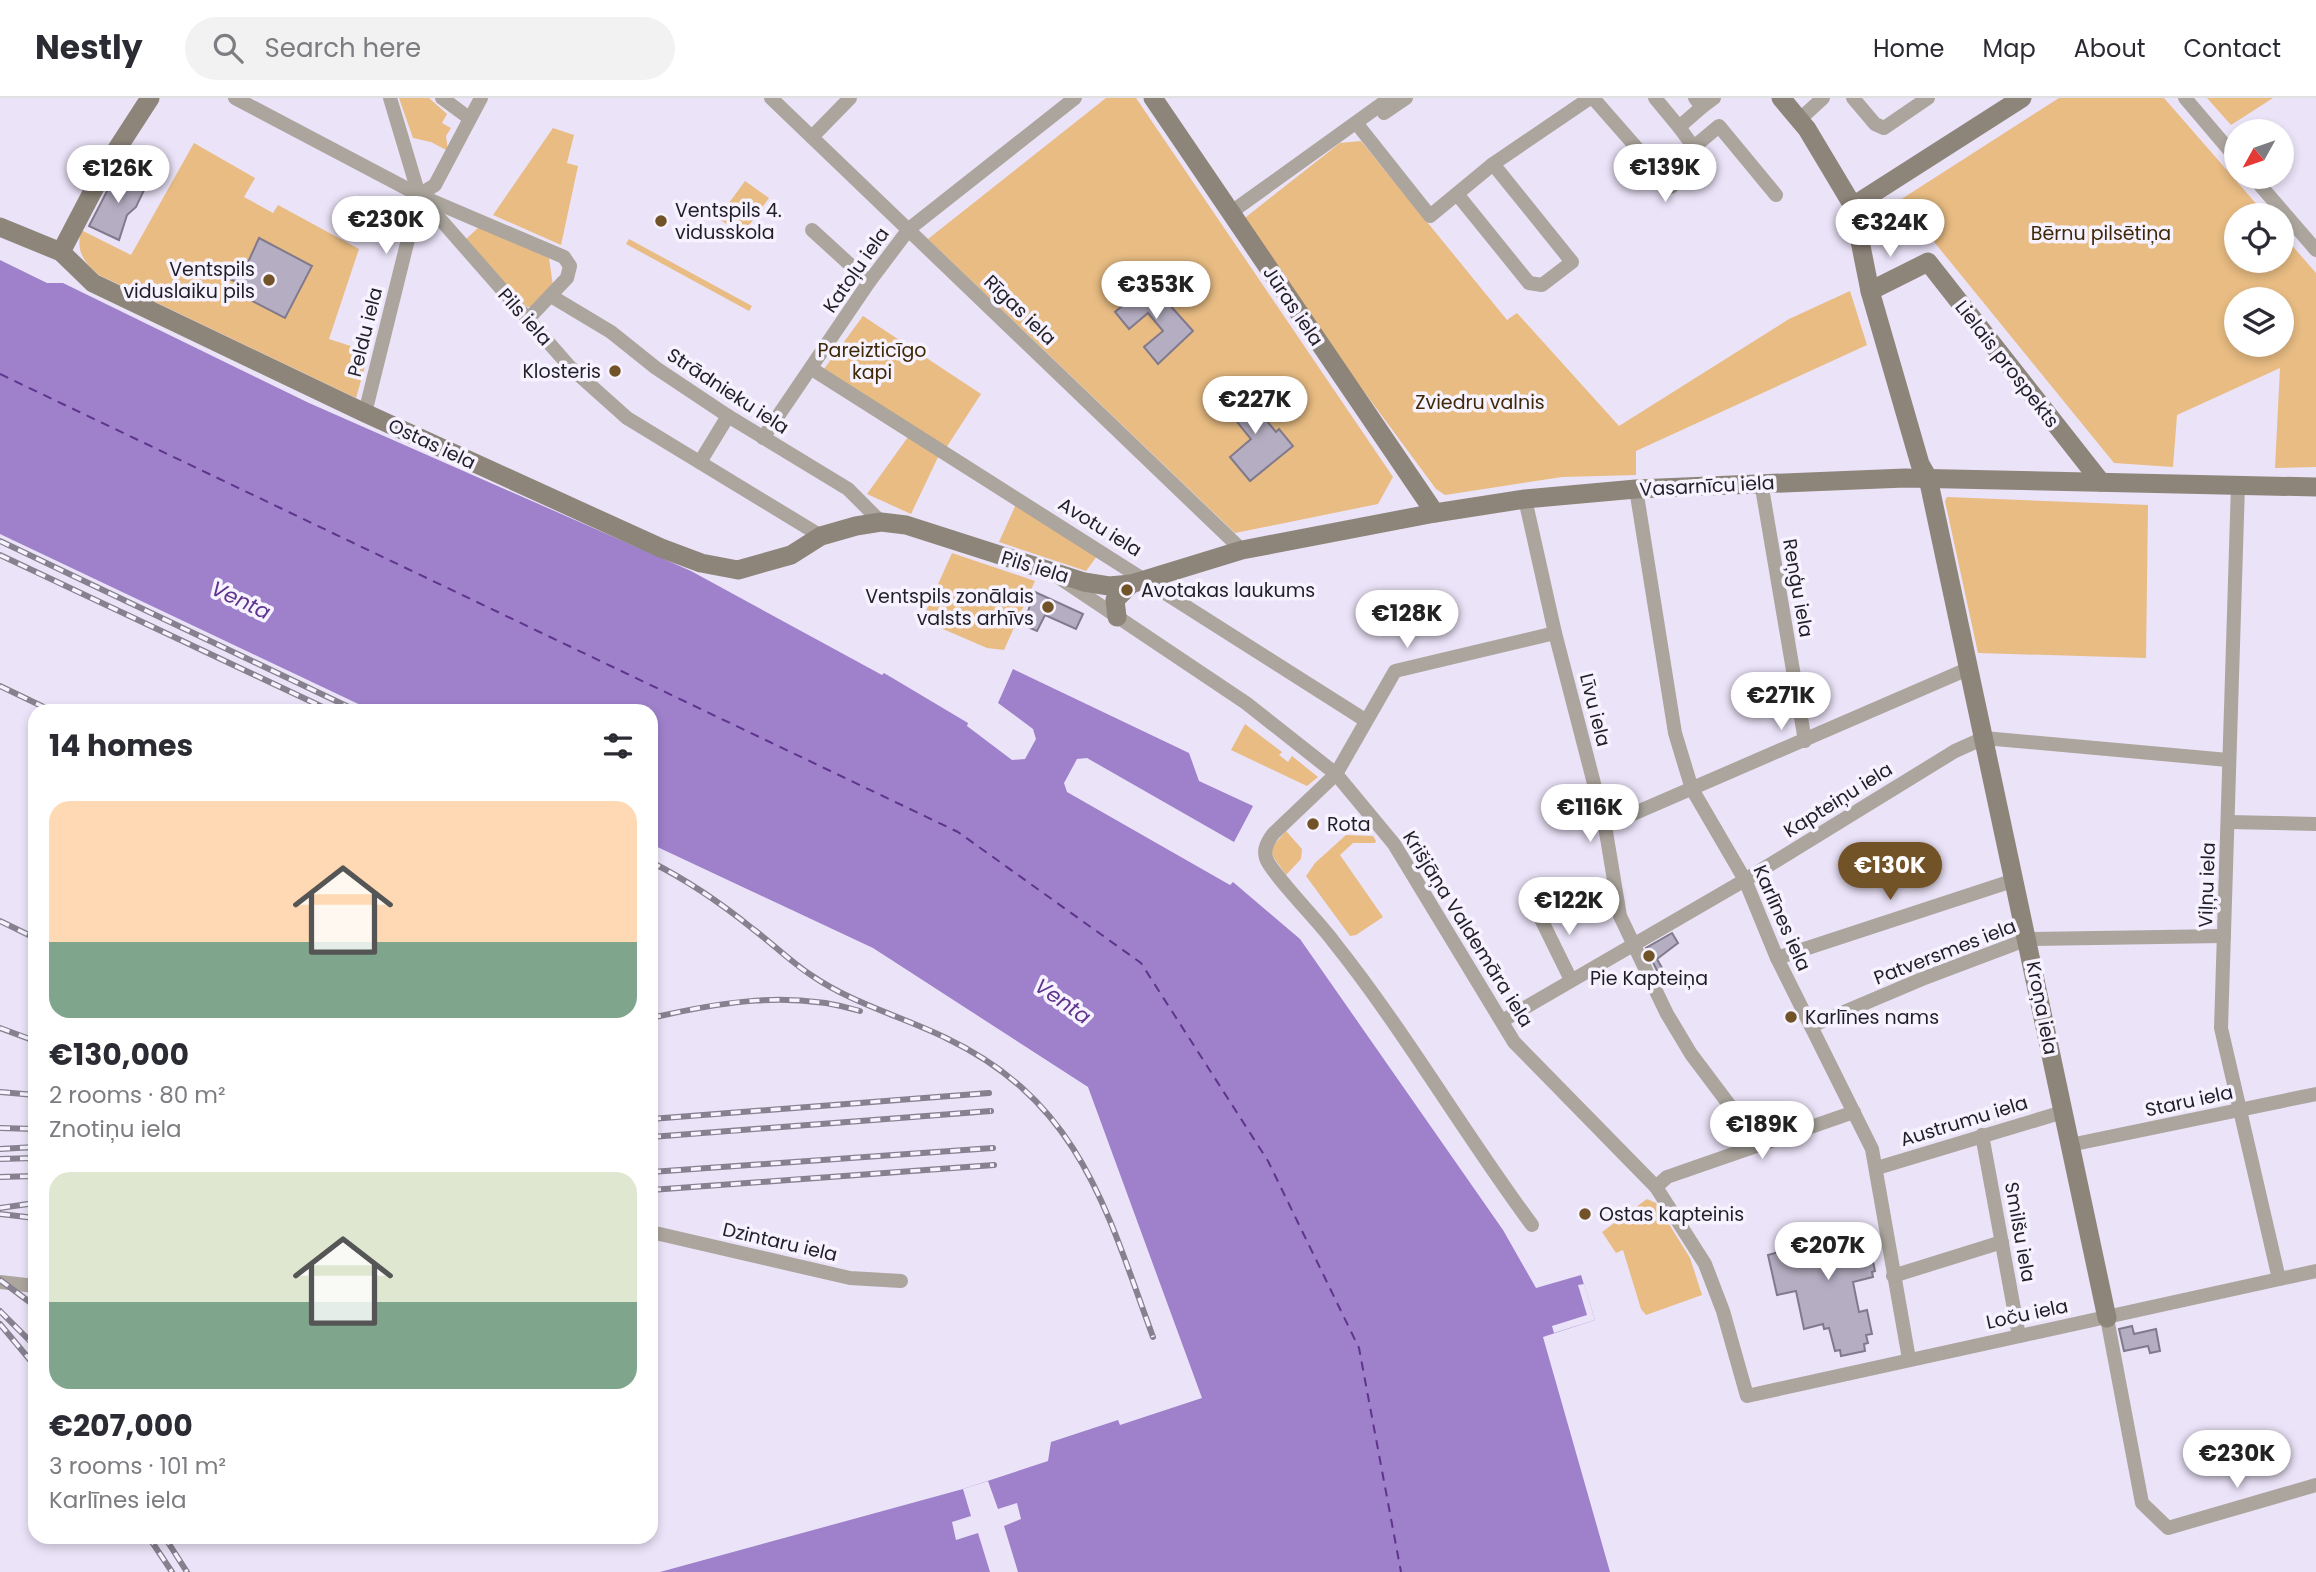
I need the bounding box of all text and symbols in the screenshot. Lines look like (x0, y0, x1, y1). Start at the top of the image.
search box (185, 17, 675, 80)
text: Nestly (35, 24, 143, 71)
icon: search (209, 29, 247, 67)
text: Search here (265, 30, 421, 66)
text: Home (1873, 32, 1945, 65)
text: Map (1983, 32, 2036, 65)
text: About (2074, 32, 2145, 65)
text: Contact (2183, 32, 2281, 65)
north arrow (2224, 119, 2294, 189)
map controls (2224, 119, 2294, 357)
pin: €139K (1616, 144, 1714, 204)
pin: €126K (69, 146, 167, 205)
text: €139K (1629, 151, 1701, 183)
text: €126K (83, 152, 153, 184)
pin: €230K (337, 197, 435, 256)
place label: Ventspils 4. vidusskola (675, 197, 782, 246)
pin: €324K (1841, 200, 1939, 259)
text: €230K (348, 203, 424, 235)
button: locate (2224, 203, 2294, 273)
text: €324K (1852, 206, 1928, 238)
marker: Ventspils 4. vidusskola (653, 213, 669, 229)
park label: Bērnu pilsētiņa (2031, 220, 2171, 247)
street label: Katoļu iela (816, 222, 896, 318)
place label: Ventspils viduslaiku pils (123, 256, 255, 305)
street label: Jūras iela (1256, 261, 1330, 351)
pin: €353K (1107, 262, 1205, 321)
text: €353K (1117, 268, 1195, 300)
street label: Rīgas iela (978, 269, 1062, 351)
marker: Ventspils viduslaiku pils (261, 272, 277, 288)
street label: Pils iela (492, 282, 558, 352)
street label: Peldu iela (341, 284, 389, 380)
button: layers (2224, 287, 2294, 357)
street label: Lielais prospekts (1949, 295, 2065, 433)
park label: Pareizticīgo kapi (818, 337, 926, 386)
street label: Strādnieku iela (662, 341, 794, 441)
place label: Klosteris (522, 358, 601, 385)
marker: Klosteris (607, 363, 623, 379)
pin: €227K (1206, 376, 1304, 436)
text: €227K (1219, 383, 1291, 415)
park label: Zviedru valnis (1415, 389, 1545, 416)
street label: Ostas iela (384, 412, 480, 476)
street label: Vasarnīcu iela (1639, 469, 1775, 503)
street label: Avotu iela (1053, 491, 1147, 563)
street label: Reņģu iela (1776, 537, 1820, 639)
street label: Pils iela (998, 544, 1072, 590)
water label: Venta (207, 574, 275, 626)
place label: Avotakas laukums (1141, 577, 1315, 604)
marker: Avotakas laukums (1119, 582, 1135, 598)
place label: Ventspils zonālais valsts arhīvs (865, 583, 1034, 632)
pin: €128K (1358, 590, 1456, 650)
text: €128K (1371, 597, 1443, 629)
marker: Ventspils zonālais valsts arhīvs (1040, 599, 1056, 615)
street label: Līvu iela (1573, 670, 1617, 750)
pin: €271K (1732, 672, 1830, 732)
text: €271K (1747, 679, 1815, 711)
text: 14 homes (49, 724, 193, 767)
icon: filters (599, 727, 637, 765)
street label: Kapteiņu iela (1778, 756, 1898, 844)
pin: €116K (1541, 784, 1639, 844)
text: €116K (1557, 791, 1623, 823)
place label: Rota (1327, 811, 1370, 838)
marker: Rota (1305, 816, 1321, 832)
street label: Krišjāņa Valdemāra iela (1396, 826, 1540, 1032)
pin: €130K (1841, 842, 1939, 902)
street label: Viļņu iela (2192, 842, 2222, 928)
icon: home (280, 847, 406, 973)
text: €130K (1854, 849, 1926, 881)
street label: Karlīnes iela (1747, 861, 1817, 975)
pin: €122K (1520, 878, 1618, 937)
text: €122K (1534, 884, 1604, 916)
street label: Patversmes iela (1870, 912, 2020, 992)
marker: Pie Kapteiņa (1641, 948, 1657, 964)
street label: Kroņa iela (2020, 959, 2064, 1057)
place label: Pie Kapteiņa (1590, 965, 1708, 992)
water label: Venta (1029, 971, 1097, 1031)
place label: Karlīnes nams (1805, 1004, 1939, 1031)
marker: Karlīnes nams (1783, 1009, 1799, 1025)
text: €130,000 (49, 1033, 189, 1076)
text: 2 rooms · 80 m² (49, 1079, 226, 1111)
street label: Staru iela (2143, 1079, 2235, 1123)
street label: Austrumu iela (1897, 1089, 2031, 1153)
pin: €189K (1713, 1102, 1811, 1161)
text: €189K (1726, 1108, 1798, 1140)
text: Znotiņu iela (49, 1113, 182, 1145)
street label: Smilšu iela (1998, 1180, 2042, 1284)
place label: Ostas kapteinis (1599, 1201, 1744, 1228)
marker: Ostas kapteinis (1577, 1206, 1593, 1222)
street label: Dzintaru iela (720, 1216, 840, 1268)
icon: home (280, 1218, 406, 1344)
pin: €207K (1779, 1222, 1877, 1282)
text: €207K (1791, 1229, 1865, 1261)
street label: Loču iela (1984, 1292, 2070, 1336)
text: €207,000 (49, 1404, 193, 1447)
pin: €230K (2188, 1430, 2286, 1490)
text: €230K (2199, 1437, 2275, 1469)
text: 3 rooms · 101 m² (49, 1450, 226, 1482)
text: Karlīnes iela (49, 1484, 186, 1516)

